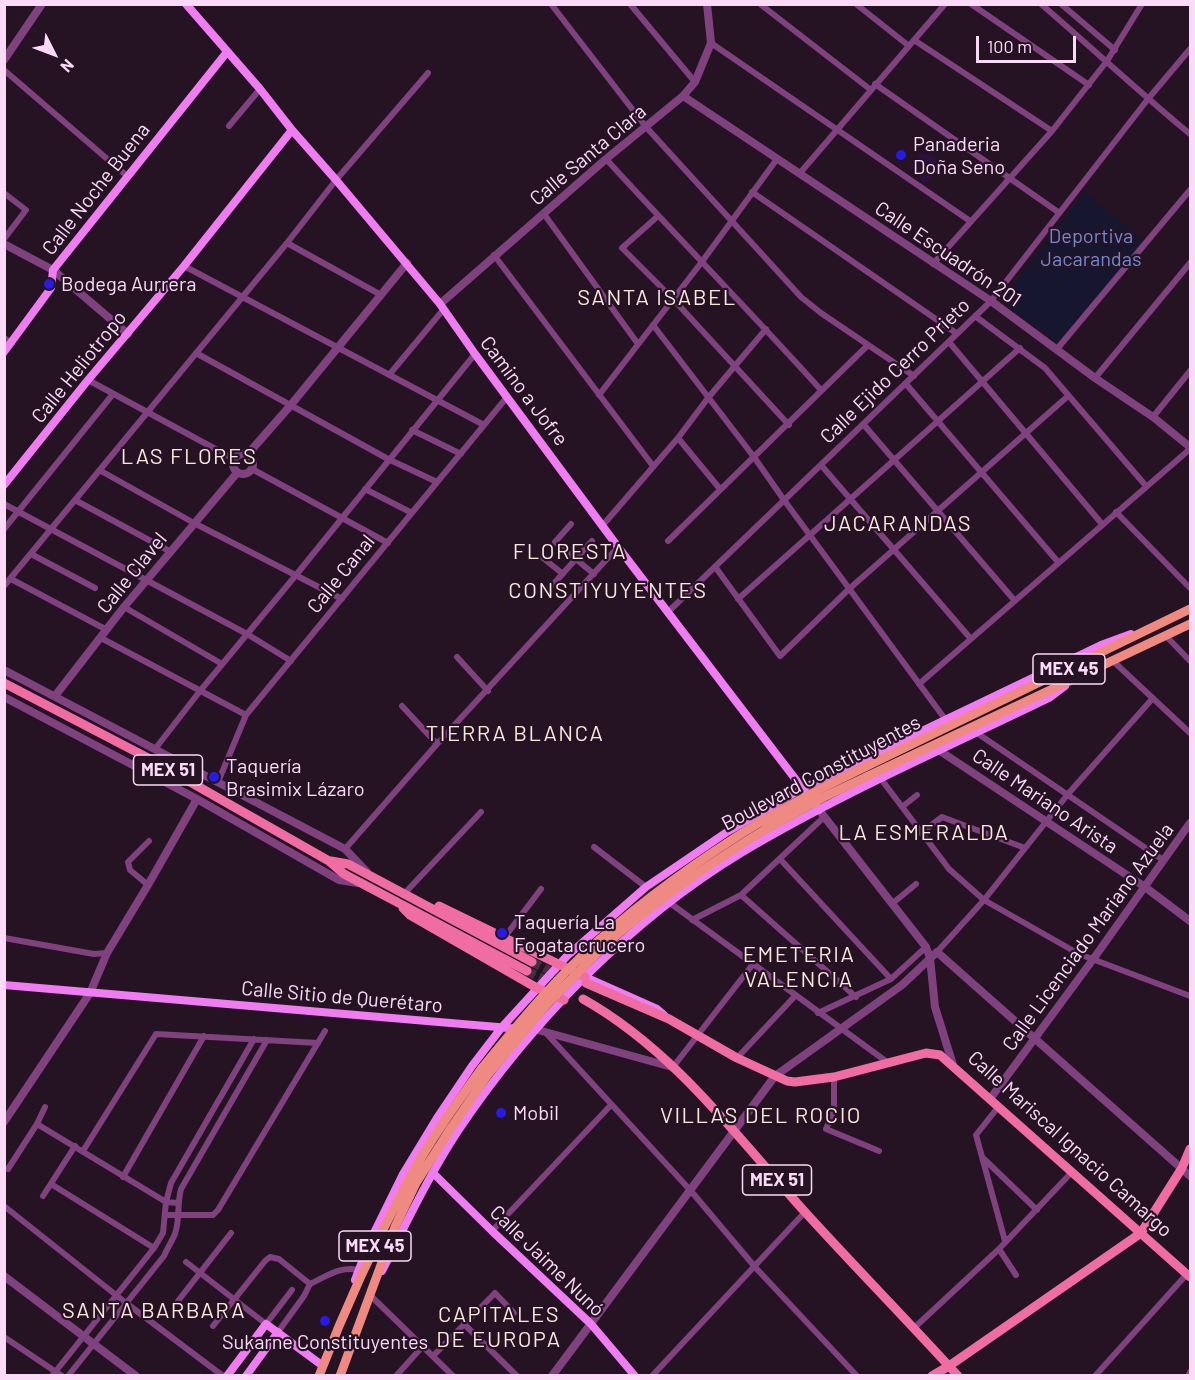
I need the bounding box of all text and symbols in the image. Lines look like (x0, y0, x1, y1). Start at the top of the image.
north arrow (24, 24, 84, 84)
scale bar (979, 24, 1080, 62)
text: 100 m (987, 35, 1032, 57)
text: N (57, 56, 78, 77)
street label: Calle Santa Clara (525, 99, 651, 211)
street label: Calle Noche Buena (37, 118, 155, 260)
place label: Panaderia Doña Seno (913, 132, 1005, 179)
marker: Panaderia Doña Seno (894, 148, 908, 162)
street label: Calle Escuadrón 201 (870, 196, 1026, 312)
park label: Deportiva Jacarandas (1040, 224, 1142, 271)
place label: Bodega Aurrera (61, 272, 196, 296)
marker: Bodega Aurrera (42, 277, 56, 291)
district label: SANTA ISABEL (577, 285, 737, 311)
street label: Calle Ejido Cerro Prieto (815, 293, 975, 449)
street label: Calle Heliotropo (26, 306, 132, 428)
street label: Camino a Jofre (475, 332, 573, 450)
district label: LAS FLORES (121, 444, 257, 470)
district label: JACARANDAS (824, 511, 972, 537)
street label: Calle Clavel (92, 528, 172, 618)
street label: Calle Canal (302, 530, 380, 618)
district label: FLORESTA (513, 539, 627, 565)
district label: CONSTIYUYENTES (508, 578, 708, 604)
road number: MEX 45 (1033, 654, 1105, 684)
street label: Boulevard Constituyentes (717, 710, 925, 836)
district label: TIERRA BLANCA (426, 721, 604, 747)
street label: Calle Mariano Arista (968, 743, 1122, 859)
place label: Taquería Brasimix Lázaro (226, 754, 365, 801)
road number: MEX 51 (134, 755, 202, 785)
marker: Taquería Brasimix Lázaro (207, 770, 221, 784)
street label: Calle Licenciado Mariano Azuela (997, 818, 1179, 1056)
district label: LA ESMERALDA (839, 820, 1009, 846)
place label: Taquería La Fogata crucero (514, 910, 645, 957)
marker: Taquería La Fogata crucero (495, 926, 509, 940)
district label: EMETERIA VALENCIA (743, 942, 855, 993)
street label: Calle Sitio de Querétaro (240, 976, 444, 1018)
street label: Calle Mariscal Ignacio Camargo (963, 1046, 1177, 1242)
place label: Mobil (513, 1101, 559, 1125)
district label: VILLAS DEL ROCIO (660, 1103, 862, 1129)
marker: Mobil (494, 1106, 508, 1120)
road number: MEX 51 (742, 1165, 812, 1195)
street label: Calle Jaime Nunó (485, 1200, 609, 1322)
road number: MEX 45 (339, 1231, 411, 1261)
district label: SANTA BARBARA (62, 1298, 246, 1324)
district label: CAPITALES DE EUROPA (436, 1302, 562, 1354)
marker: Sukarne Constituyentes (318, 1314, 332, 1328)
place label: Sukarne Constituyentes (222, 1330, 428, 1354)

